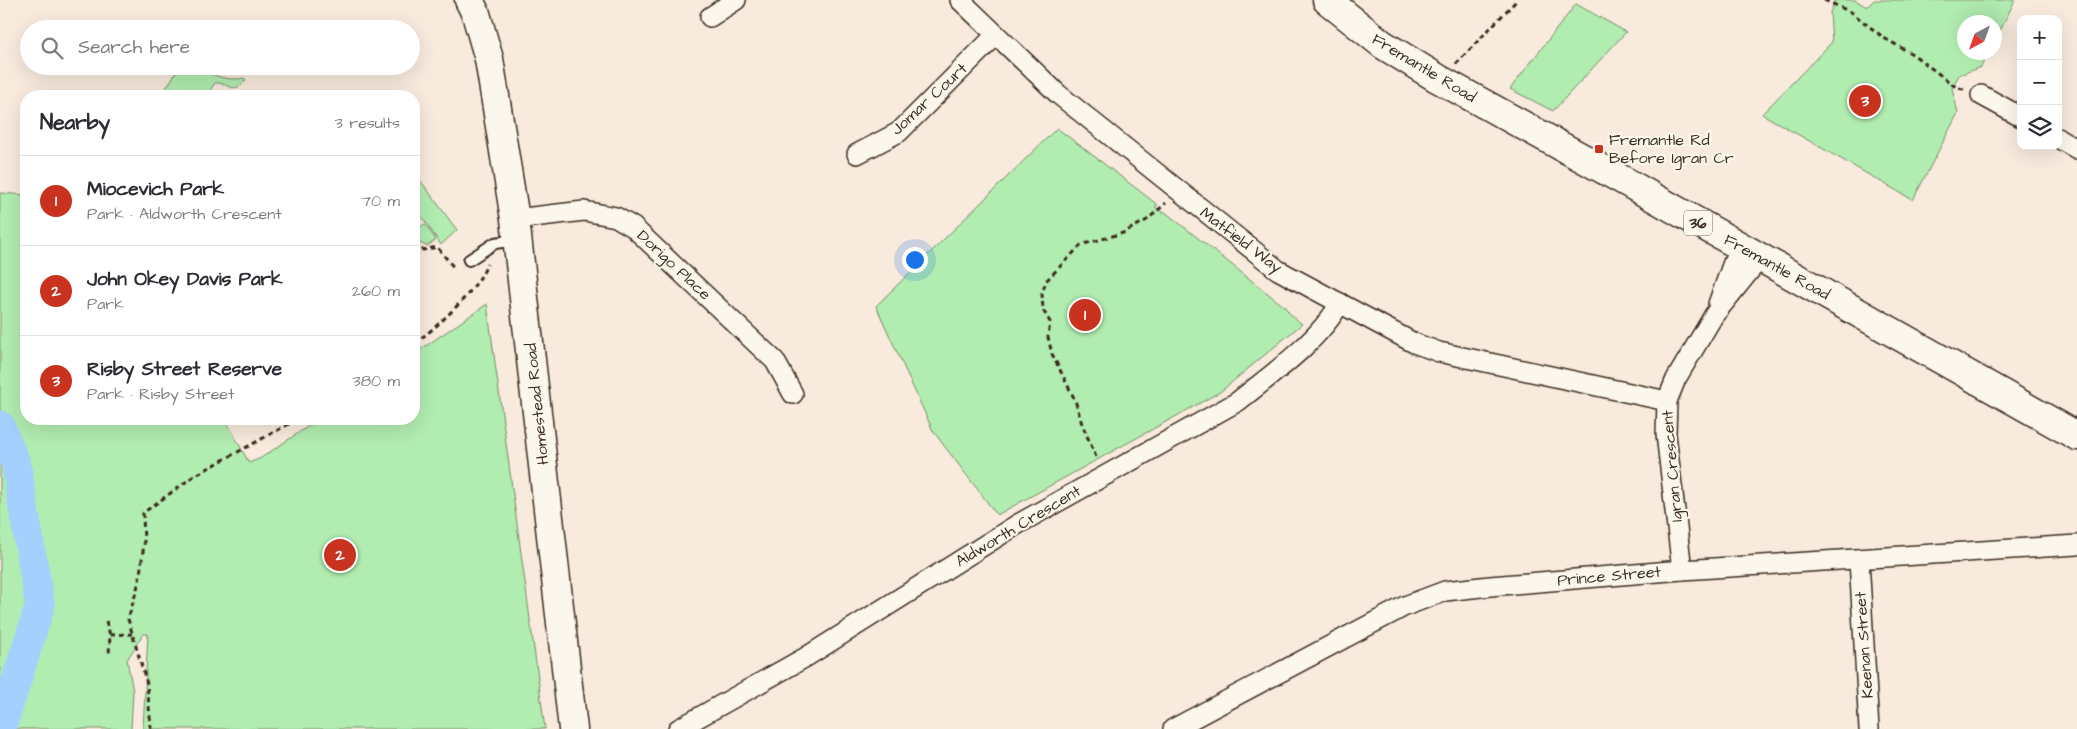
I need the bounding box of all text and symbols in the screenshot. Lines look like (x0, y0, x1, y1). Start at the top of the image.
north arrow (1957, 15, 2002, 60)
map controls (2017, 15, 2062, 150)
button: + (2017, 15, 2062, 60)
search box (20, 20, 420, 75)
street label: Fremantle Road (1368, 28, 1480, 108)
icon: search (38, 34, 66, 62)
text: Search here (78, 34, 190, 61)
street label: Jomar Court (886, 57, 972, 140)
button: − (2017, 60, 2062, 105)
pin: 3 (1849, 82, 1881, 120)
button: layers (2017, 105, 2062, 150)
text: Nearby (40, 108, 110, 137)
text: 3 results (335, 112, 400, 134)
place label: Fremantle Rd Before Igran Cr (1609, 129, 1734, 170)
marker: Fremantle Rd Before Igran Cr (1593, 143, 1605, 155)
text: Miocevich Park (87, 176, 224, 203)
text: 1 (55, 190, 57, 212)
text: 70 m (361, 190, 400, 212)
street label: Matfield Way (1195, 202, 1287, 279)
text: Park · Aldworth Crescent (87, 203, 282, 225)
road number: 36 (1684, 210, 1712, 236)
street label: Dorigo Place (631, 225, 716, 306)
street label: Fremantle Road (1720, 229, 1834, 305)
your location (902, 247, 928, 273)
text: John Okey Davis Park (87, 266, 283, 293)
text: 2 (51, 280, 61, 302)
text: 260 m (352, 280, 400, 302)
text: Park (87, 293, 124, 315)
pin: 1 (1069, 296, 1101, 334)
street label: Homestead Road (520, 342, 554, 466)
text: Risby Street Reserve (87, 356, 282, 383)
text: 3 (52, 370, 60, 392)
text: 380 m (353, 370, 400, 392)
text: Park · Risby Street (87, 383, 234, 405)
street label: Igran Crescent (1656, 409, 1689, 523)
street label: Aldworth Crescent (951, 480, 1085, 572)
pin: 2 (324, 536, 356, 574)
street label: Prince Street (1556, 560, 1662, 591)
street label: Keenan Street (1849, 590, 1879, 699)

